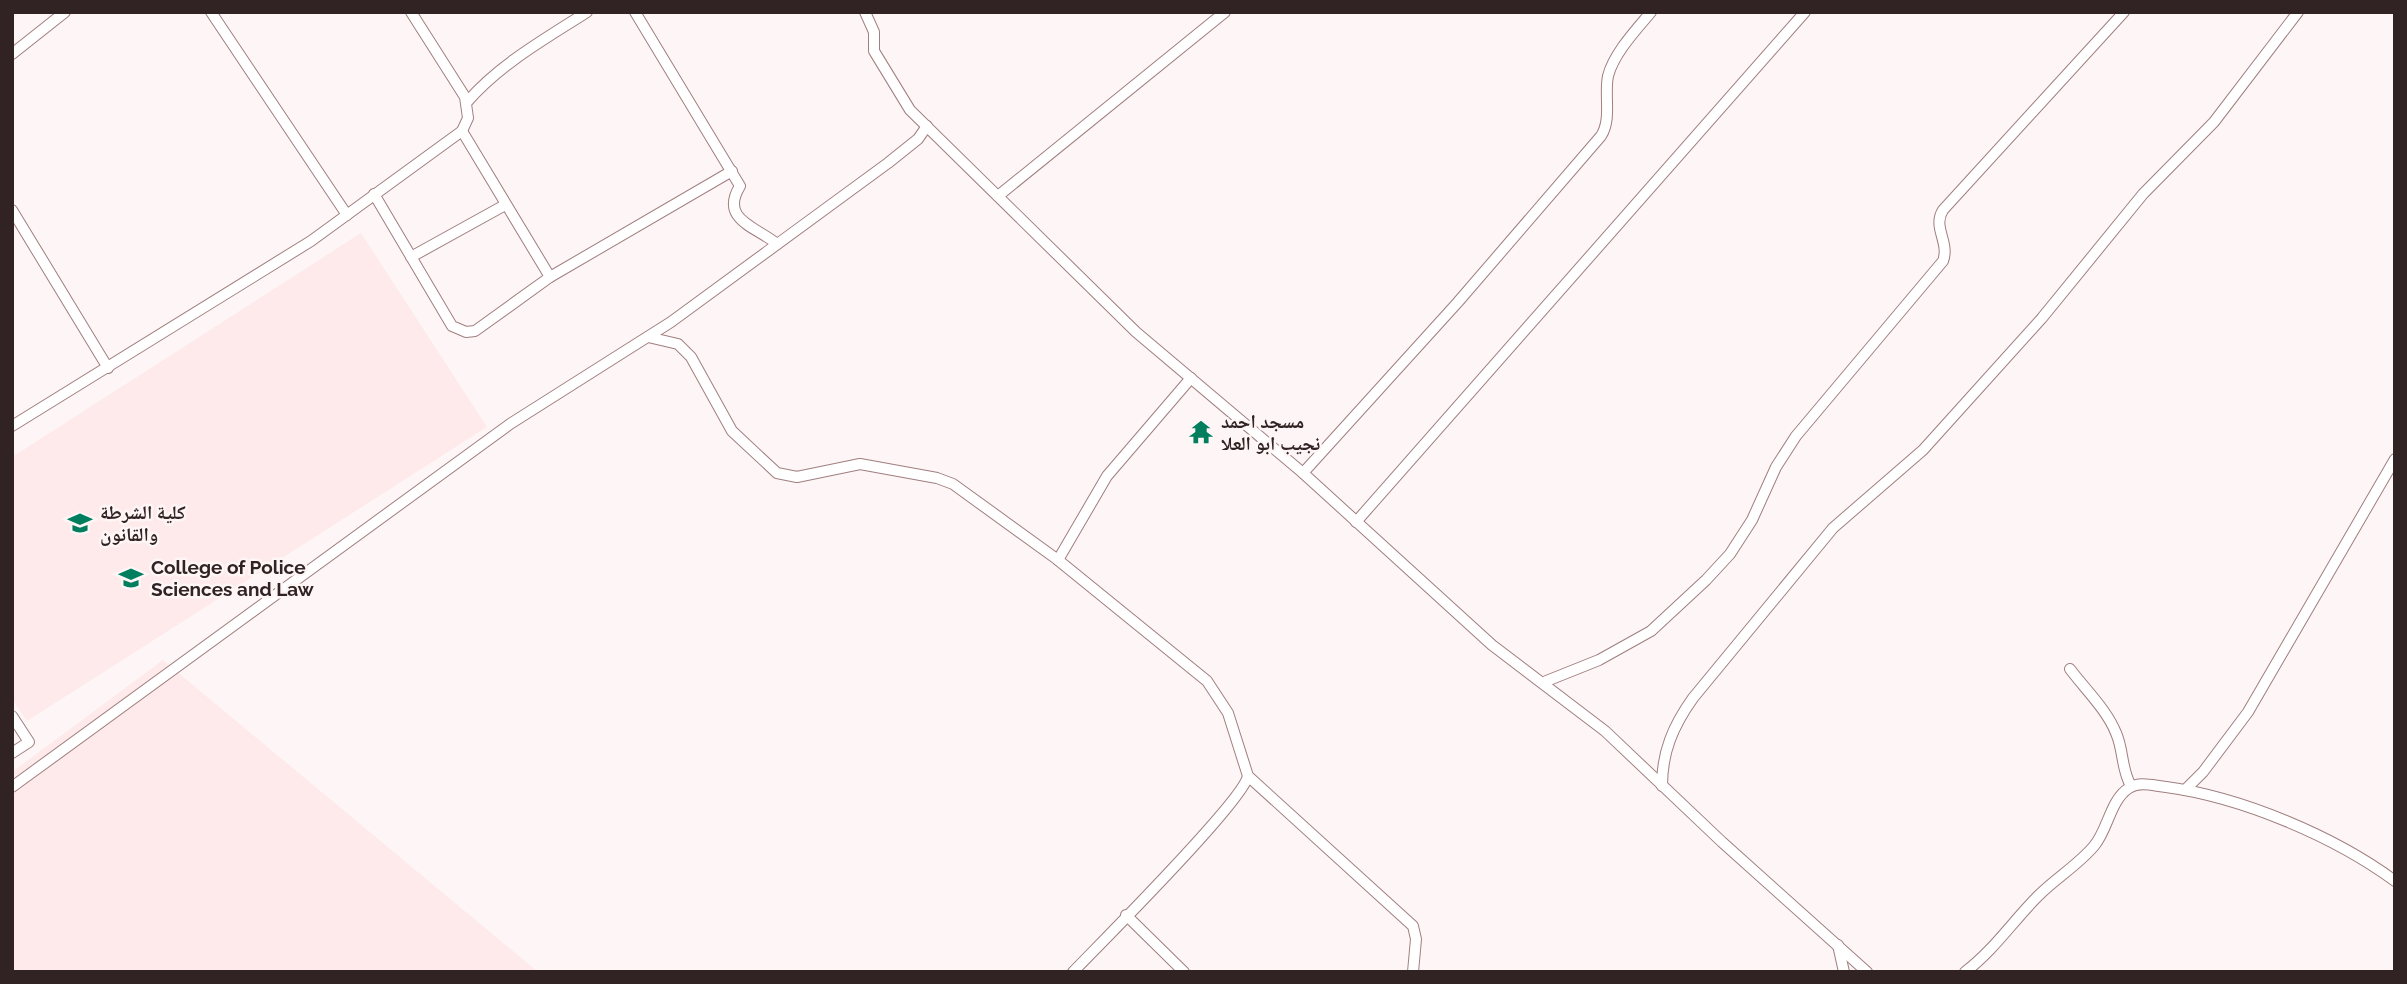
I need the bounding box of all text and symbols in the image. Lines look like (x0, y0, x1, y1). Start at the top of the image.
place label: مسجد احمد نجيب ابو العلا (1221, 410, 1320, 455)
temple icon: مسجد احمد نجيب ابو العلا (1187, 418, 1215, 446)
place label: كلية الشرطة والقانون (100, 501, 186, 546)
school or university icon: كلية الشرطة والقانون (66, 509, 94, 537)
place label: College of Police Sciences and Law (151, 556, 314, 600)
school or university icon: College of Police Sciences and Law (117, 564, 145, 592)

